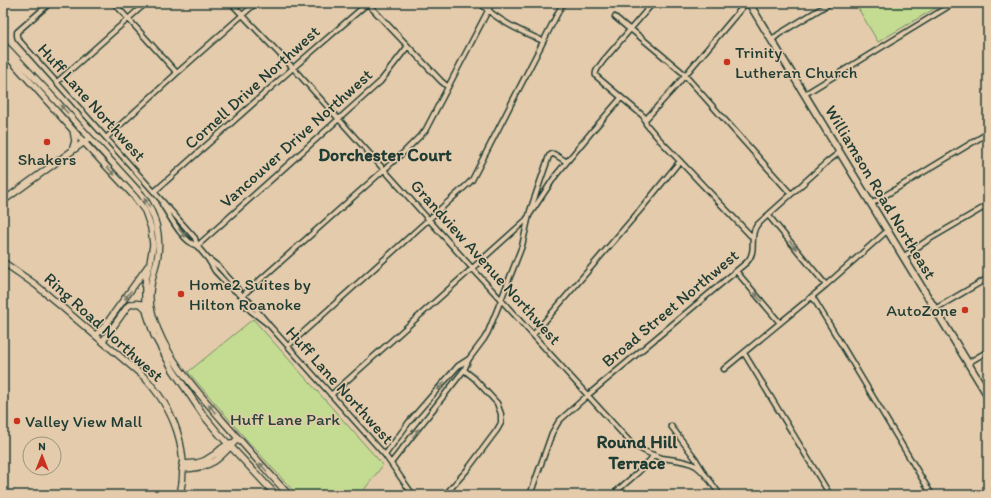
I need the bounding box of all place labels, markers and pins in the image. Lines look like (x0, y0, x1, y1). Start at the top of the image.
place label: Trinity Lutheran Church (735, 42, 858, 82)
marker: Trinity Lutheran Church (722, 57, 732, 67)
marker: Shakers (42, 137, 52, 147)
place label: Shakers (18, 149, 76, 169)
place label: Home2 Suites by Hilton Roanoke (189, 274, 311, 314)
marker: Home2 Suites by Hilton Roanoke (176, 289, 186, 299)
place label: AutoZone (886, 300, 957, 320)
marker: AutoZone (960, 305, 970, 315)
place label: Valley View Mall (25, 411, 142, 431)
marker: Valley View Mall (12, 416, 22, 426)

